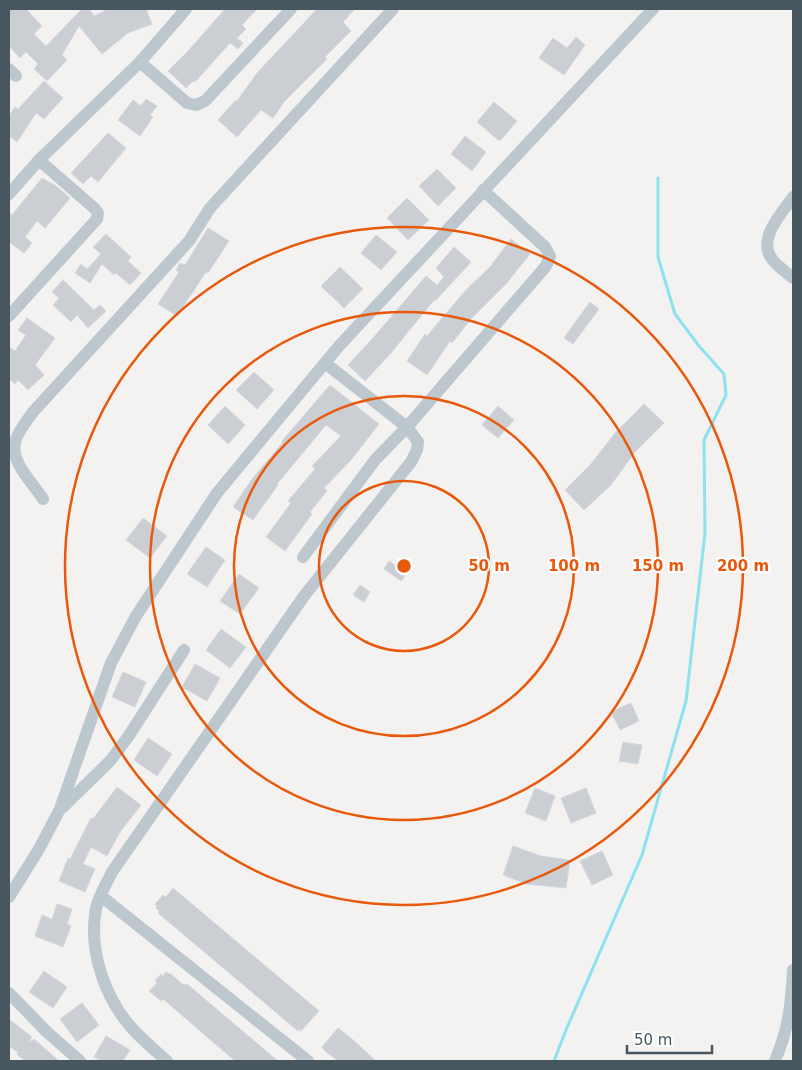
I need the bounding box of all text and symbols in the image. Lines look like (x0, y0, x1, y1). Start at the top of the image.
centre of rings (395, 557, 413, 575)
text: 50 m (468, 557, 510, 575)
text: 100 m (548, 557, 600, 575)
text: 150 m (632, 557, 684, 575)
text: 200 m (717, 557, 769, 575)
scale bar (627, 1022, 712, 1054)
text: 50 m (634, 1031, 672, 1049)

